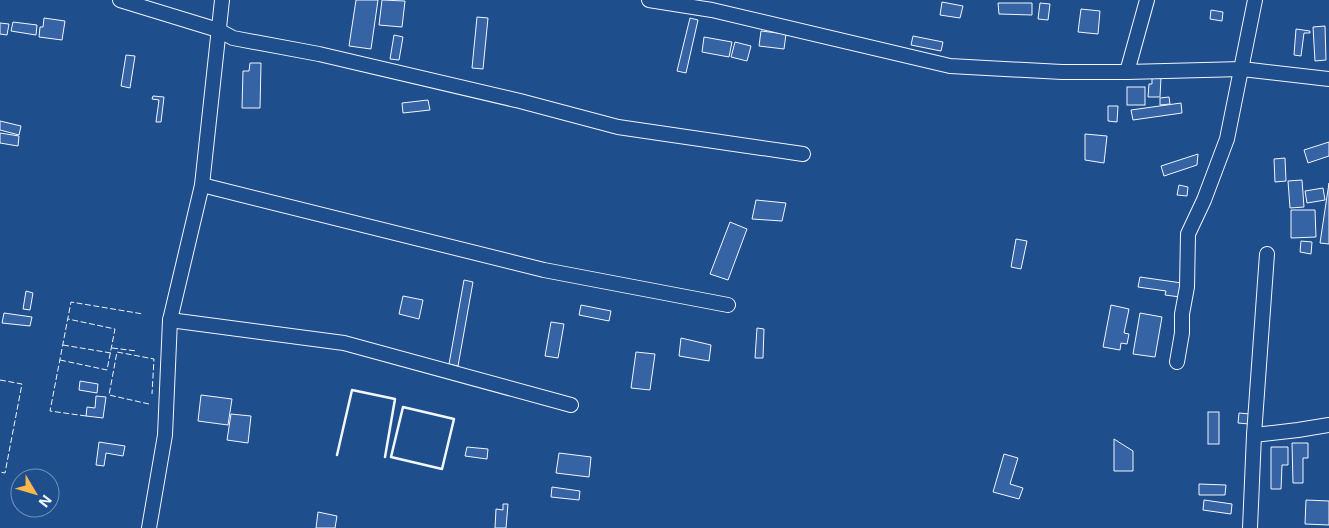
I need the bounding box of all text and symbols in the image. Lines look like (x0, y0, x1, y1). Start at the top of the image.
north arrow (10, 468, 60, 518)
text: N (36, 492, 56, 511)

